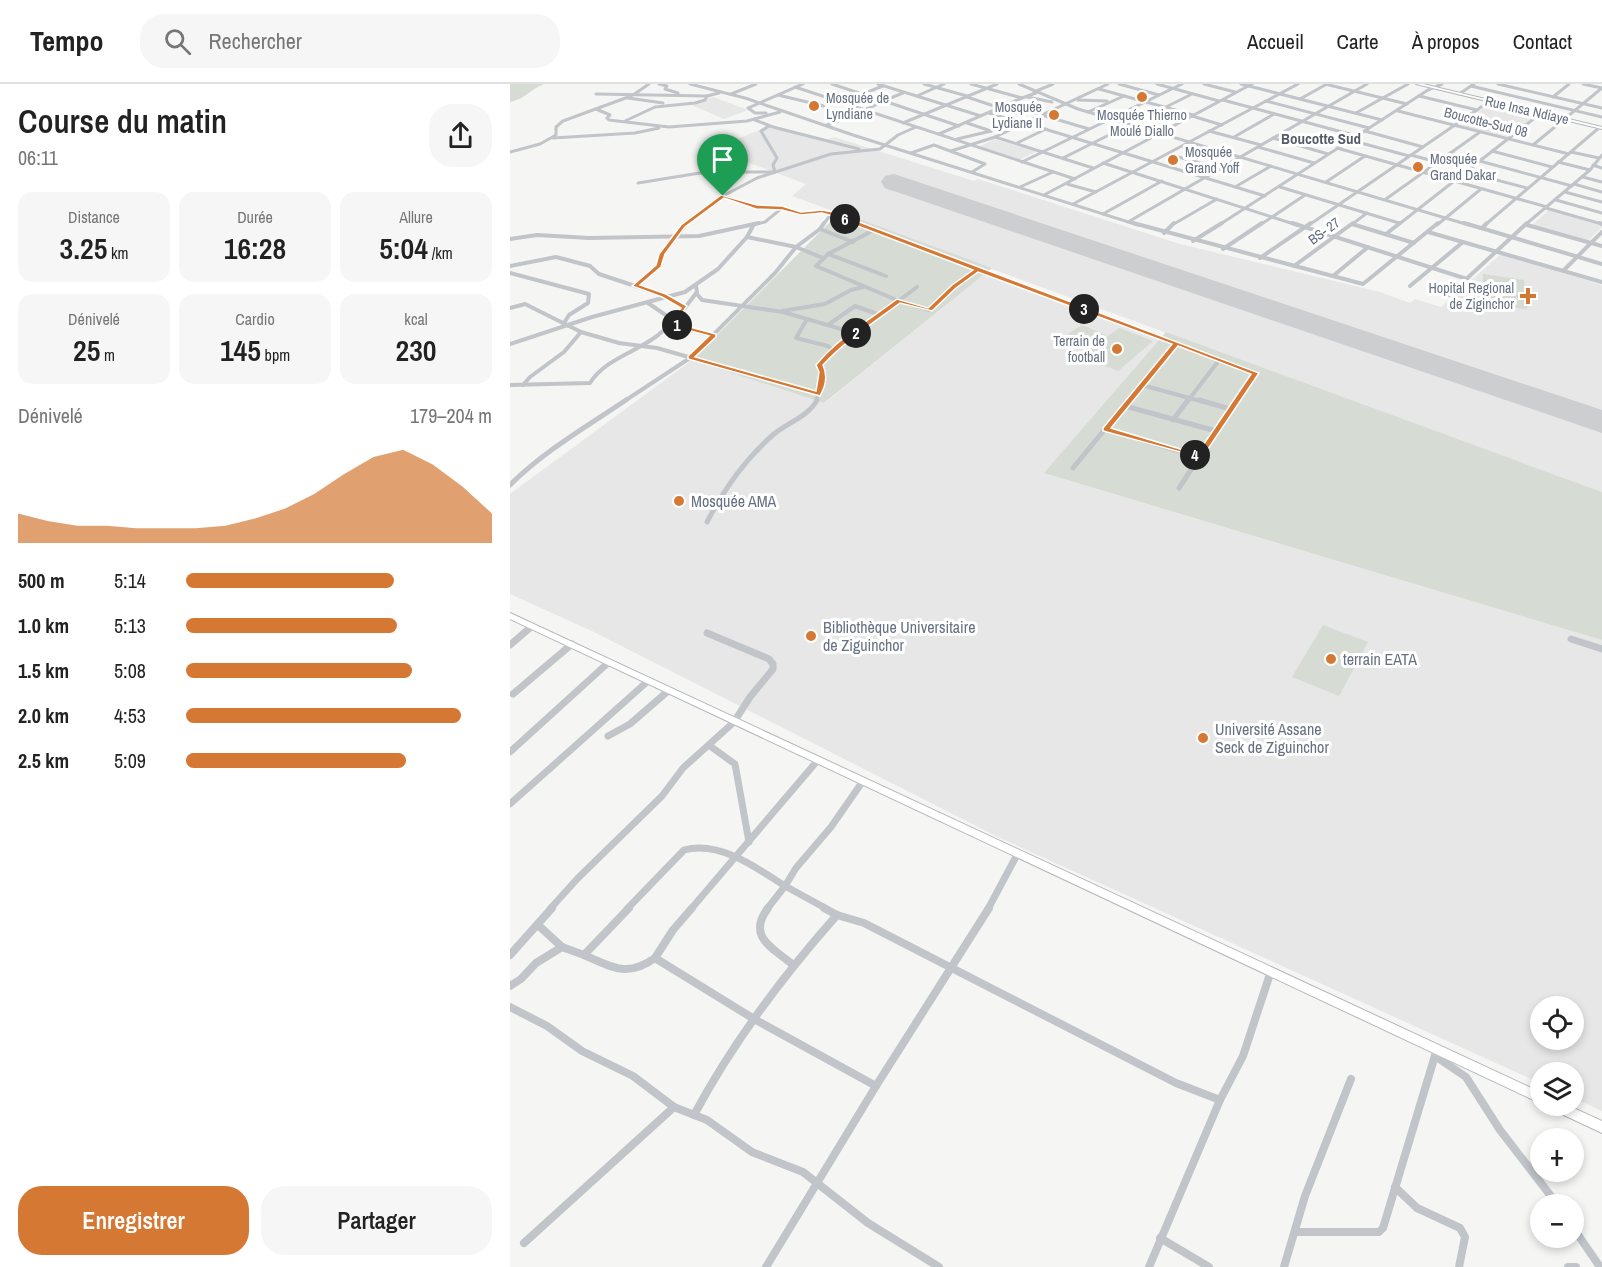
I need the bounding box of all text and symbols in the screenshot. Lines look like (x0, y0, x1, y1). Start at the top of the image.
search box (140, 14, 560, 68)
text: Tempo (30, 22, 104, 60)
icon: search (161, 25, 194, 58)
text: Rechercher (209, 26, 302, 56)
text: Accueil (1247, 27, 1304, 56)
text: Carte (1337, 27, 1379, 56)
text: À propos (1412, 27, 1480, 56)
text: Contact (1513, 27, 1572, 56)
place label: Mosquée de Lyndiane (826, 89, 889, 123)
marker: Mosquée Thierno Moulé Diallo (1135, 90, 1149, 104)
street label: Rue Insa Ndiaye (1483, 92, 1571, 128)
place label: Mosquée Lydiane II (992, 98, 1042, 132)
text: Course du matin (18, 99, 227, 143)
marker: Mosquée de Lyndiane (807, 99, 821, 113)
street label: Boucotte-Sud 08 (1442, 103, 1530, 141)
button: share (429, 104, 492, 167)
place label: Mosquée Thierno Moulé Diallo (1097, 106, 1187, 140)
marker: Mosquée Lydiane II (1047, 108, 1061, 122)
district label: Boucotte Sud (1281, 128, 1361, 149)
pin (697, 134, 748, 196)
icon: arrive (706, 143, 739, 176)
place label: Mosquée Grand Yoff (1185, 143, 1240, 177)
text: 06:11 (18, 144, 58, 171)
place label: Mosquée Grand Dakar (1430, 150, 1496, 184)
marker: Mosquée Grand Yoff (1166, 153, 1180, 167)
marker: Mosquée Grand Dakar (1411, 160, 1425, 174)
pin: 6 (830, 204, 860, 234)
text: Distance (68, 206, 120, 228)
text: Durée (237, 206, 273, 228)
text: Allure (399, 206, 433, 228)
text: 6 (841, 208, 849, 230)
street label: BS- 27 (1305, 213, 1343, 249)
text: 3.25 (59, 228, 107, 268)
text: 16:28 (224, 228, 286, 268)
text: 5:04 (379, 228, 428, 268)
text: km (107, 242, 129, 264)
text: /km (428, 242, 453, 264)
place label: Hopital Regional de Ziginchor (1428, 279, 1514, 313)
marker: Hopital Regional de Ziginchor (1519, 287, 1537, 305)
pin: 3 (1069, 294, 1099, 324)
text: 3 (1080, 298, 1088, 320)
text: Dénivelé (68, 308, 120, 330)
text: Cardio (235, 308, 275, 330)
text: kcal (404, 308, 428, 330)
pin: 1 (662, 310, 692, 340)
text: 1 (673, 314, 681, 336)
pin: 2 (841, 318, 871, 348)
text: 2 (852, 322, 860, 344)
text: 25 (73, 330, 100, 370)
text: 145 (220, 330, 261, 370)
text: 230 (395, 330, 437, 370)
place label: Terrain de football (1053, 332, 1105, 366)
marker: Terrain de football (1110, 342, 1124, 356)
text: m (100, 344, 115, 366)
text: bpm (261, 344, 290, 366)
text: Dénivelé (18, 402, 83, 429)
text: 179–204 m (410, 402, 492, 429)
pin: 4 (1180, 440, 1210, 470)
text: 4 (1191, 444, 1199, 466)
place label: Mosquée AMA (691, 490, 777, 512)
marker: Mosquée AMA (672, 494, 686, 508)
text: 500 m (18, 567, 65, 594)
text: 5:14 (114, 567, 146, 594)
text: 1.0 km (18, 612, 69, 639)
text: 5:13 (114, 612, 146, 639)
place label: Bibliothèque Universitaire de Ziguinchor (823, 616, 975, 656)
marker: Bibliothèque Universitaire de Ziguinchor (804, 629, 818, 643)
place label: terrain EATA (1343, 648, 1417, 670)
marker: terrain EATA (1324, 652, 1338, 666)
text: 1.5 km (18, 657, 69, 684)
text: 5:08 (114, 657, 146, 684)
text: 2.0 km (18, 702, 69, 729)
text: 4:53 (114, 702, 146, 729)
place label: Université Assane Seck de Ziguinchor (1215, 718, 1329, 758)
marker: Université Assane Seck de Ziguinchor (1196, 731, 1210, 745)
text: 2.5 km (18, 747, 69, 774)
text: 5:09 (114, 747, 146, 774)
map controls (1530, 996, 1584, 1248)
button: locate (1530, 996, 1584, 1050)
button: layers (1530, 1062, 1584, 1116)
button: + (1530, 1128, 1584, 1182)
button: Enregistrer (18, 1186, 249, 1255)
button: Partager (261, 1186, 492, 1255)
button: − (1530, 1194, 1584, 1248)

